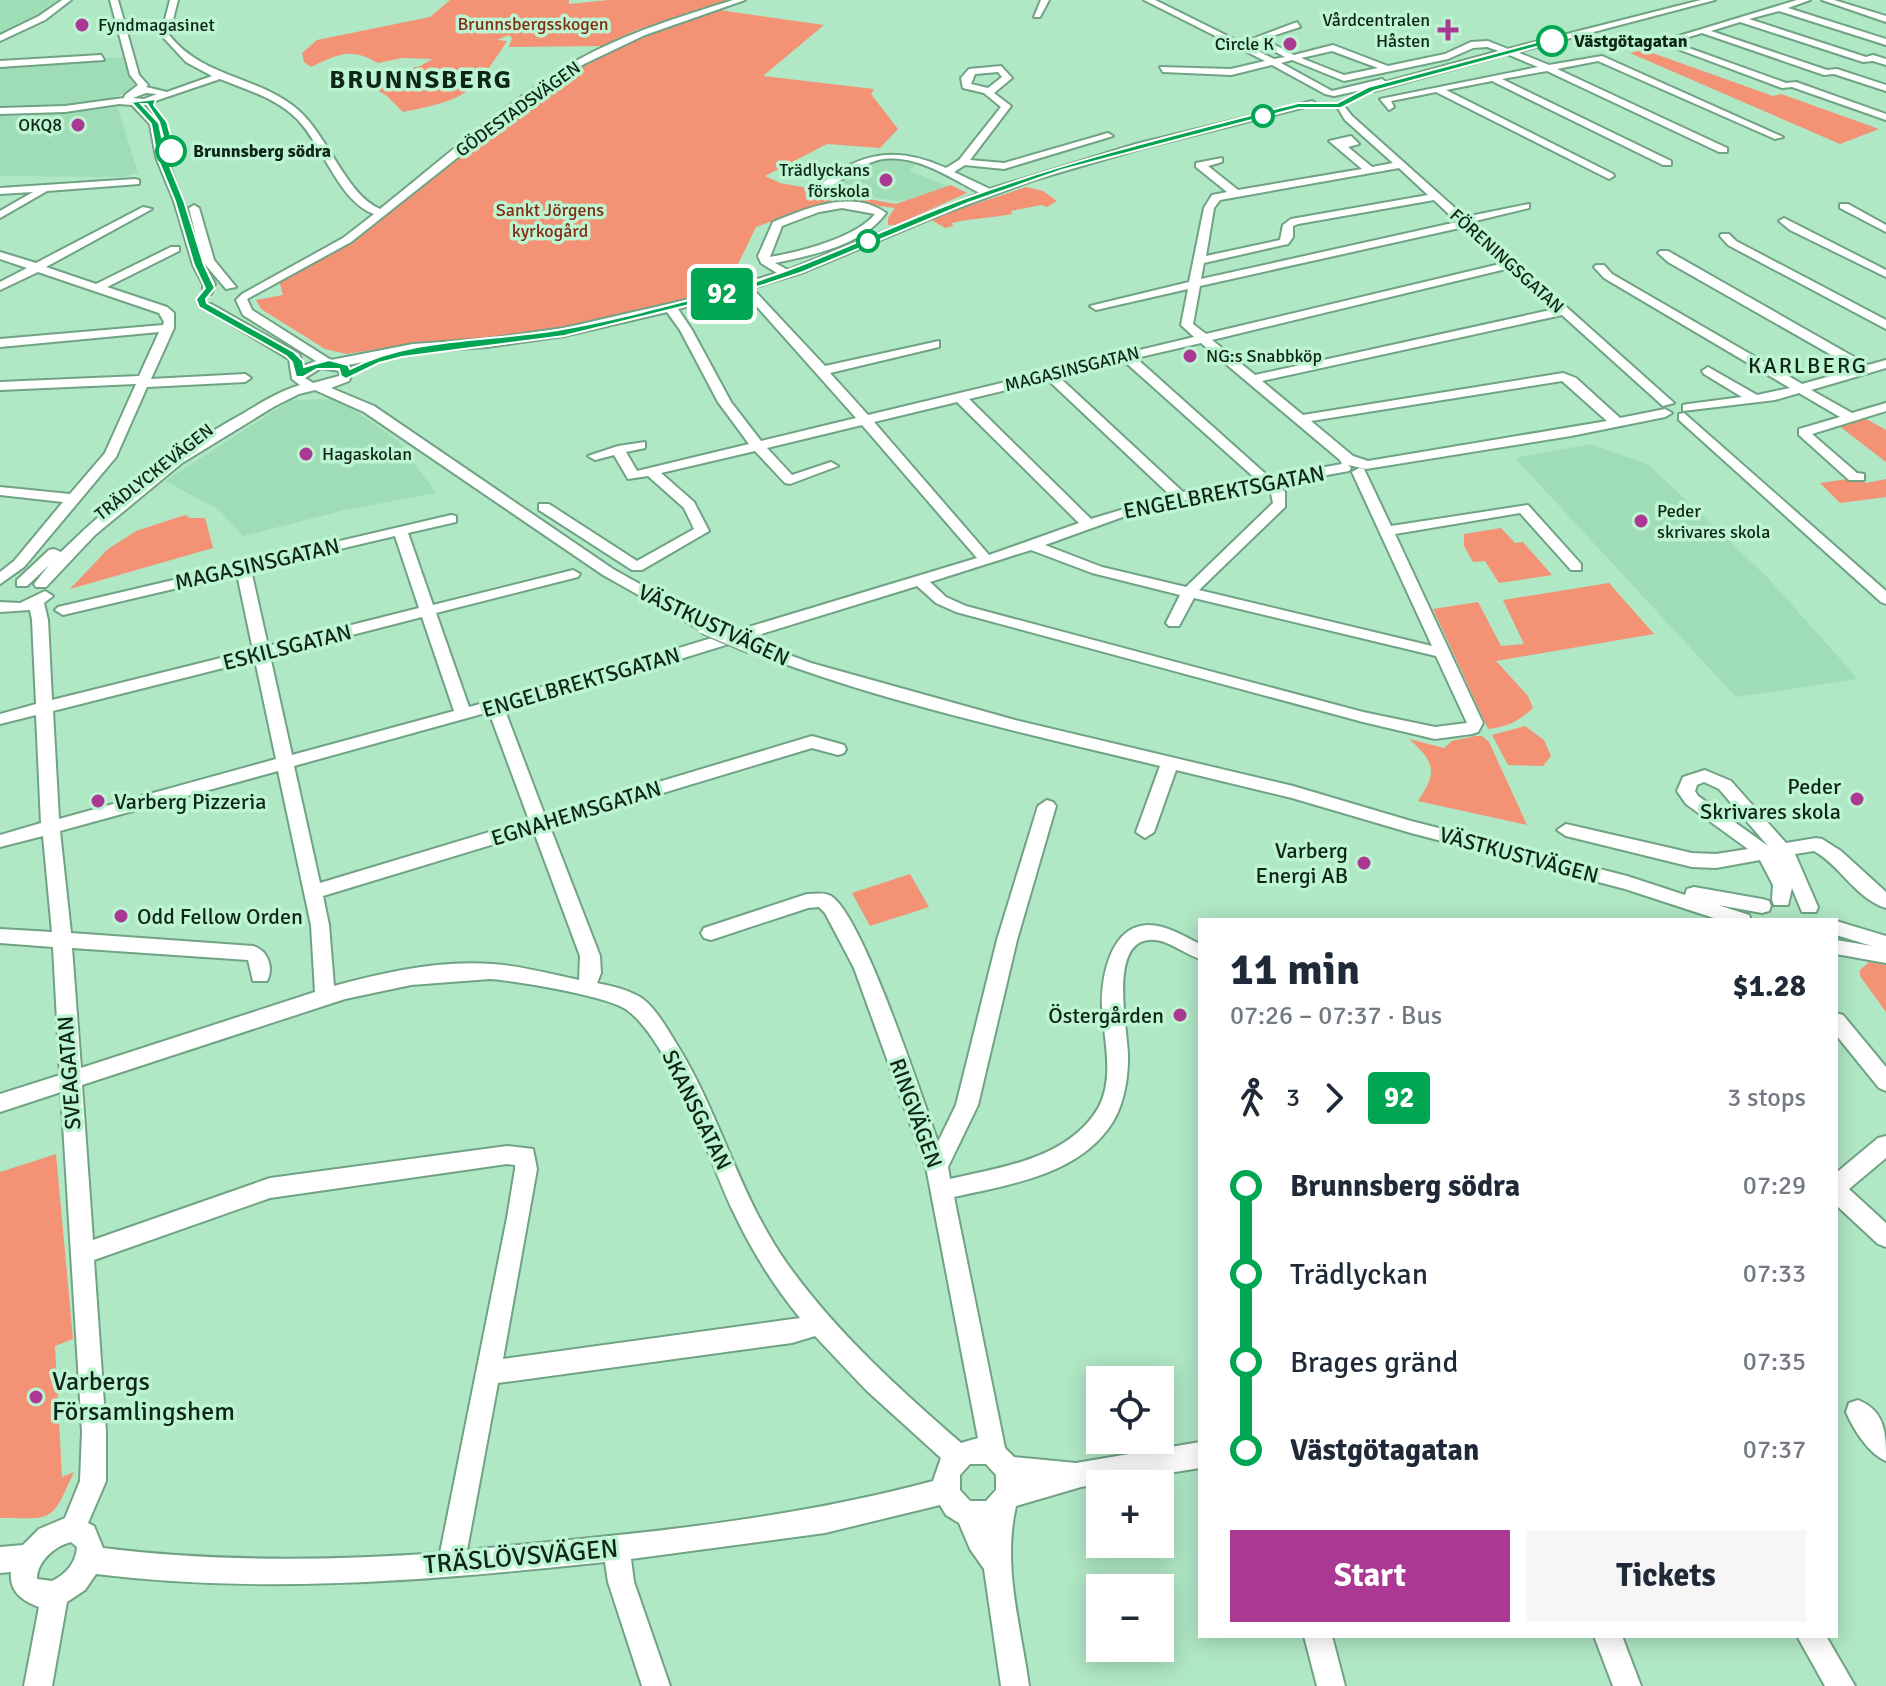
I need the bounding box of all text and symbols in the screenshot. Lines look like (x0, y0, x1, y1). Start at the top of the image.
place label: Vårdcentralen Håsten (1322, 9, 1430, 52)
park label: Brunnsbergsskogen (457, 13, 609, 35)
place label: Fyndmagasinet (98, 14, 215, 36)
marker: Fyndmagasinet (73, 16, 91, 34)
marker: Vårdcentralen Håsten (1437, 19, 1459, 41)
marker: Västgötagatan (1537, 26, 1567, 56)
place label: Västgötagatan (1574, 30, 1688, 52)
place label: Circle K (1215, 33, 1274, 55)
marker: Circle K (1281, 35, 1299, 53)
street label: GÖDESTADSVÄGEN (451, 56, 585, 162)
district label: BRUNNSBERG (329, 64, 513, 96)
unlabelled marker (1252, 105, 1274, 127)
place label: OKQ8 (18, 114, 62, 136)
marker: OKQ8 (69, 116, 87, 134)
marker: Brunnsberg södra (156, 136, 186, 166)
place label: Brunnsberg södra (193, 140, 331, 162)
place label: Trädlyckans förskola (779, 159, 870, 202)
marker: Trädlyckans förskola (877, 171, 895, 189)
park label: Sankt Jörgens kyrkogård (496, 199, 604, 242)
street label: FÖRENINGSGATAN (1445, 204, 1569, 318)
unlabelled marker (857, 230, 879, 252)
line badge: 92 (686, 268, 758, 320)
text: 92 (707, 277, 737, 311)
street label: MAGASINSGATAN (1002, 342, 1142, 396)
place label: NG:s Snabbköp (1206, 345, 1322, 367)
marker: NG:s Snabbköp (1181, 347, 1199, 365)
district label: KARLBERG (1748, 352, 1868, 379)
street label: TRÄDLYCKEVÄGEN (90, 419, 218, 525)
place label: Hagaskolan (322, 443, 412, 465)
marker: Hagaskolan (297, 445, 315, 463)
street label: ENGELBREKTSGATAN (1121, 459, 1327, 525)
place label: Peder skrivares skola (1657, 500, 1770, 543)
marker: Peder skrivares skola (1632, 512, 1650, 530)
street label: MAGASINSGATAN (172, 532, 342, 596)
street label: VÄSTKUSTVÄGEN (634, 578, 794, 672)
street label: ESKILSGATAN (220, 618, 354, 676)
street label: ENGELBREKTSGATAN (479, 641, 683, 723)
place label: Peder Skrivares skola (1700, 773, 1841, 825)
street label: EGNAHEMSGATAN (488, 774, 664, 852)
place label: Varberg Pizzeria (114, 788, 266, 815)
marker: Peder Skrivares skola (1848, 790, 1866, 808)
marker: Varberg Pizzeria (89, 792, 107, 810)
street label: VÄSTKUSTVÄGEN (1436, 821, 1602, 889)
place label: Varberg Energi AB (1256, 837, 1348, 889)
marker: Varberg Energi AB (1355, 854, 1373, 872)
place label: Odd Fellow Orden (137, 903, 303, 930)
marker: Odd Fellow Orden (112, 907, 130, 925)
text: 11 min (1230, 943, 1360, 997)
text: $1.28 (1733, 968, 1806, 1005)
text: 07:26 – 07:37 · Bus (1230, 1000, 1442, 1032)
place label: Östergården (1048, 1002, 1164, 1029)
marker: Östergården (1171, 1006, 1189, 1024)
street label: SVEAGATAN (52, 1015, 86, 1131)
street label: SKANSGATAN (656, 1046, 738, 1174)
street label: RINGVÄGEN (884, 1054, 948, 1172)
icon: walk (1230, 1076, 1274, 1120)
icon: forward (1312, 1076, 1356, 1120)
text: 92 (1384, 1081, 1414, 1115)
text: 3 (1286, 1082, 1300, 1114)
text: 3 stops (1727, 1082, 1806, 1114)
text: Brunnsberg södra (1290, 1168, 1520, 1205)
text: 07:29 (1743, 1170, 1806, 1202)
text: Trädlyckan (1290, 1256, 1428, 1293)
text: 07:33 (1743, 1258, 1806, 1290)
text: Brages gränd (1290, 1344, 1458, 1381)
text: 07:35 (1743, 1346, 1806, 1378)
place label: Varbergs Församlingshem (52, 1366, 235, 1428)
map controls (1086, 1366, 1174, 1662)
button: locate (1086, 1366, 1174, 1454)
marker: Varbergs Församlingshem (27, 1388, 45, 1406)
text: Västgötagatan (1290, 1432, 1479, 1469)
text: 07:37 (1743, 1434, 1806, 1466)
button: + (1086, 1470, 1174, 1558)
button: Start (1230, 1530, 1510, 1622)
button: Tickets (1526, 1530, 1806, 1622)
street label: TRÄSLÖVSVÄGEN (422, 1533, 620, 1581)
button: − (1086, 1574, 1174, 1662)

